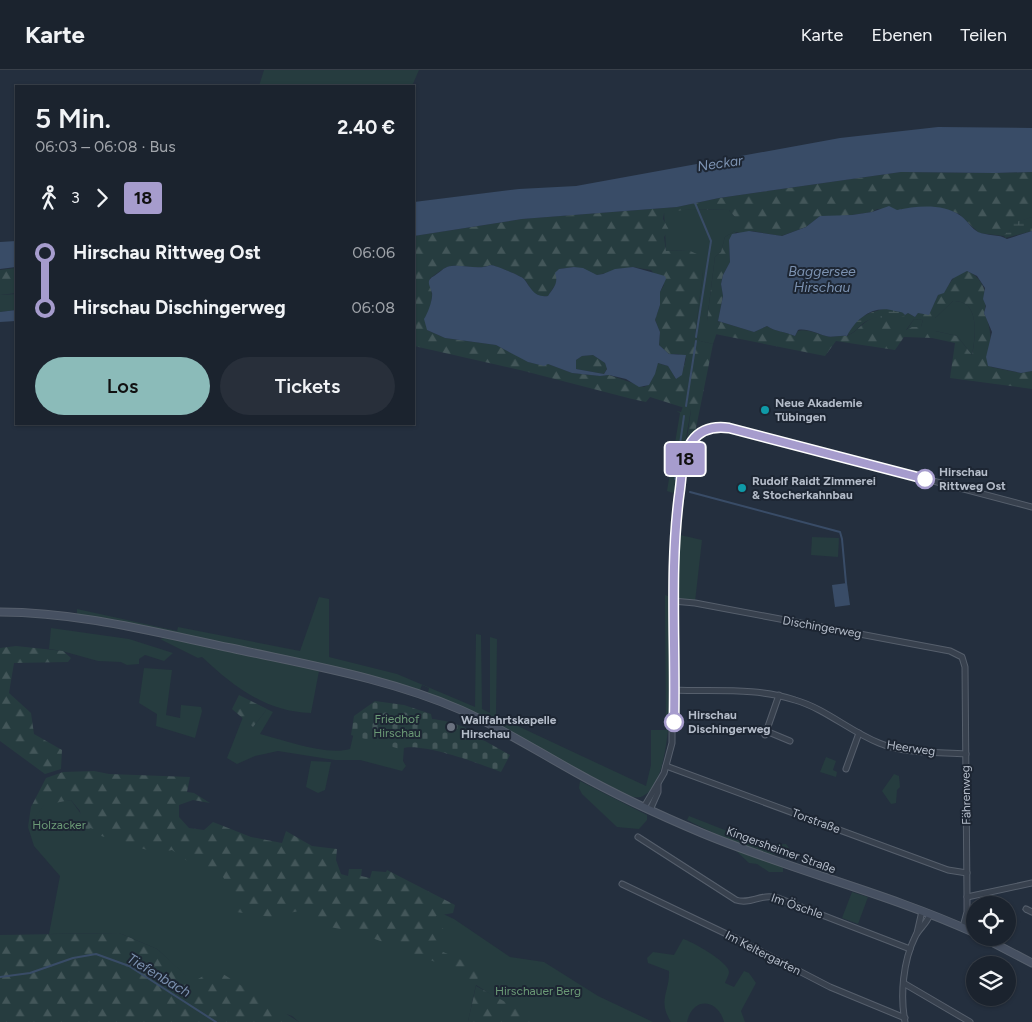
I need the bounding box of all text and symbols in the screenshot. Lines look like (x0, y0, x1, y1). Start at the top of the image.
text: Karte (25, 20, 85, 49)
text: Karte (801, 24, 843, 46)
text: Ebenen (871, 24, 932, 46)
text: Teilen (960, 24, 1007, 46)
text: 5 Min. (35, 101, 111, 135)
text: 2.40 € (337, 116, 395, 139)
text: 06:03 – 06:08 · Bus (35, 137, 176, 156)
water label: Neckar (696, 152, 745, 175)
icon: walk (35, 184, 63, 212)
icon: forward (88, 184, 116, 212)
text: 18 (134, 187, 152, 209)
text: 3 (71, 188, 80, 207)
text: Hirschau Rittweg Ost (73, 241, 261, 264)
text: 06:06 (352, 243, 395, 262)
water label: Baggersee Hirschau (788, 263, 856, 296)
text: Hirschau Dischingerweg (73, 296, 286, 319)
text: 06:08 (352, 298, 395, 317)
button: Los (35, 357, 210, 415)
button: Tickets (220, 357, 395, 415)
place label: Neue Akademie Tübingen (775, 396, 863, 424)
marker: Neue Akademie Tübingen (759, 404, 771, 416)
line badge: 18 (662, 443, 708, 475)
text: 18 (676, 448, 694, 470)
place label: Hirschau Rittweg Ost (939, 465, 1006, 493)
marker: Hirschau Rittweg Ost (915, 469, 935, 489)
place label: Rudolf Raidt Zimmerei & Stocherkahnbau (752, 474, 876, 502)
marker: Rudolf Raidt Zimmerei & Stocherkahnbau (736, 482, 748, 494)
street label: Dischingerweg (781, 613, 863, 641)
place label: Hirschau Dischingerweg (688, 708, 771, 736)
park label: Friedhof Hirschau (373, 712, 421, 740)
marker: Hirschau Dischingerweg (664, 712, 684, 732)
place label: Wallfahrtskapelle Hirschau (461, 713, 557, 741)
marker: Wallfahrtskapelle Hirschau (445, 721, 457, 733)
street label: Heerweg (886, 738, 936, 758)
street label: Fährenweg (958, 765, 974, 825)
street label: Torstraße (790, 806, 843, 836)
park label: Holzacker (32, 818, 86, 832)
street label: Kingersheimer Straße (724, 824, 838, 876)
street label: Im Öschle (769, 891, 825, 922)
map controls (966, 896, 1016, 1006)
button: locate (966, 896, 1016, 946)
street label: Im Keltergarten (723, 928, 803, 978)
water label: Tiefenbach (124, 950, 194, 1001)
button: layers (966, 956, 1016, 1006)
park label: Hirschauer Berg (495, 984, 581, 998)

